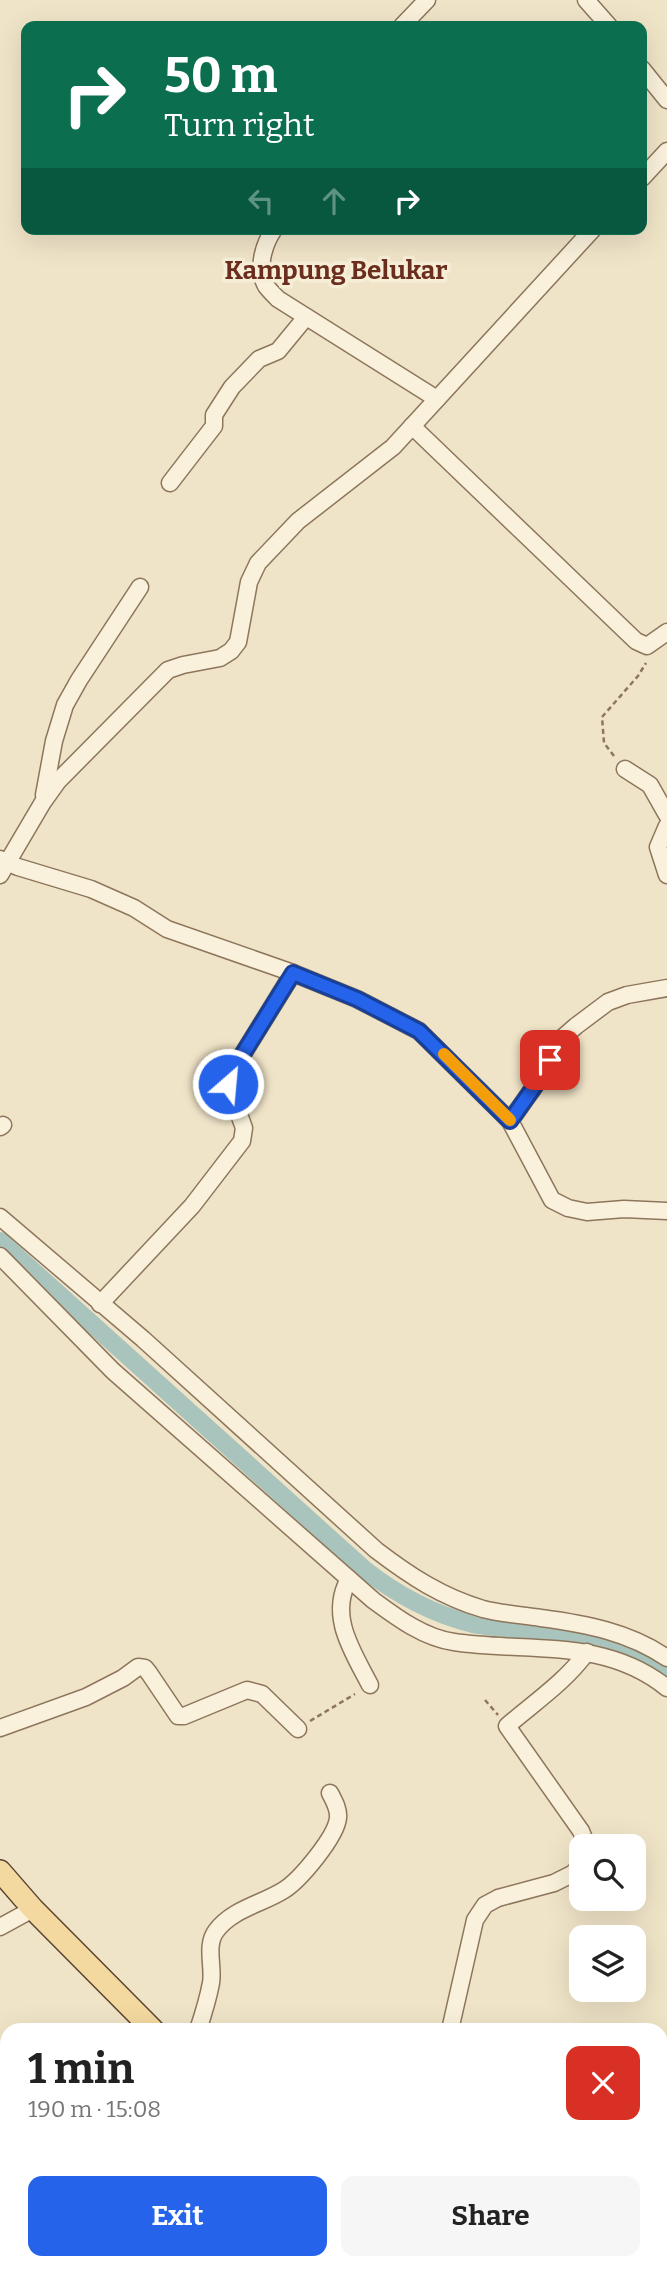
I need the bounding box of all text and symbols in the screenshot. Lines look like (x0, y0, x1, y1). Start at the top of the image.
text: 50 m (164, 46, 277, 105)
icon: right (49, 49, 140, 140)
text: Turn right (164, 106, 315, 144)
icon: left (242, 182, 280, 220)
icon: ahead (315, 182, 353, 220)
icon: right (388, 182, 426, 220)
district label: Kampung Belukar (224, 255, 448, 286)
pin (520, 1030, 580, 1090)
icon: arrive (531, 1041, 569, 1079)
position arrow (191, 1047, 265, 1121)
map controls (569, 1834, 646, 2002)
button: search (569, 1834, 646, 1911)
button: layers (569, 1925, 646, 2002)
text: 1 min (28, 2044, 134, 2094)
button: close (566, 2046, 640, 2120)
text: 190 m · 15:08 (28, 2095, 161, 2123)
button: Exit (28, 2176, 327, 2256)
button: Share (341, 2176, 640, 2256)

